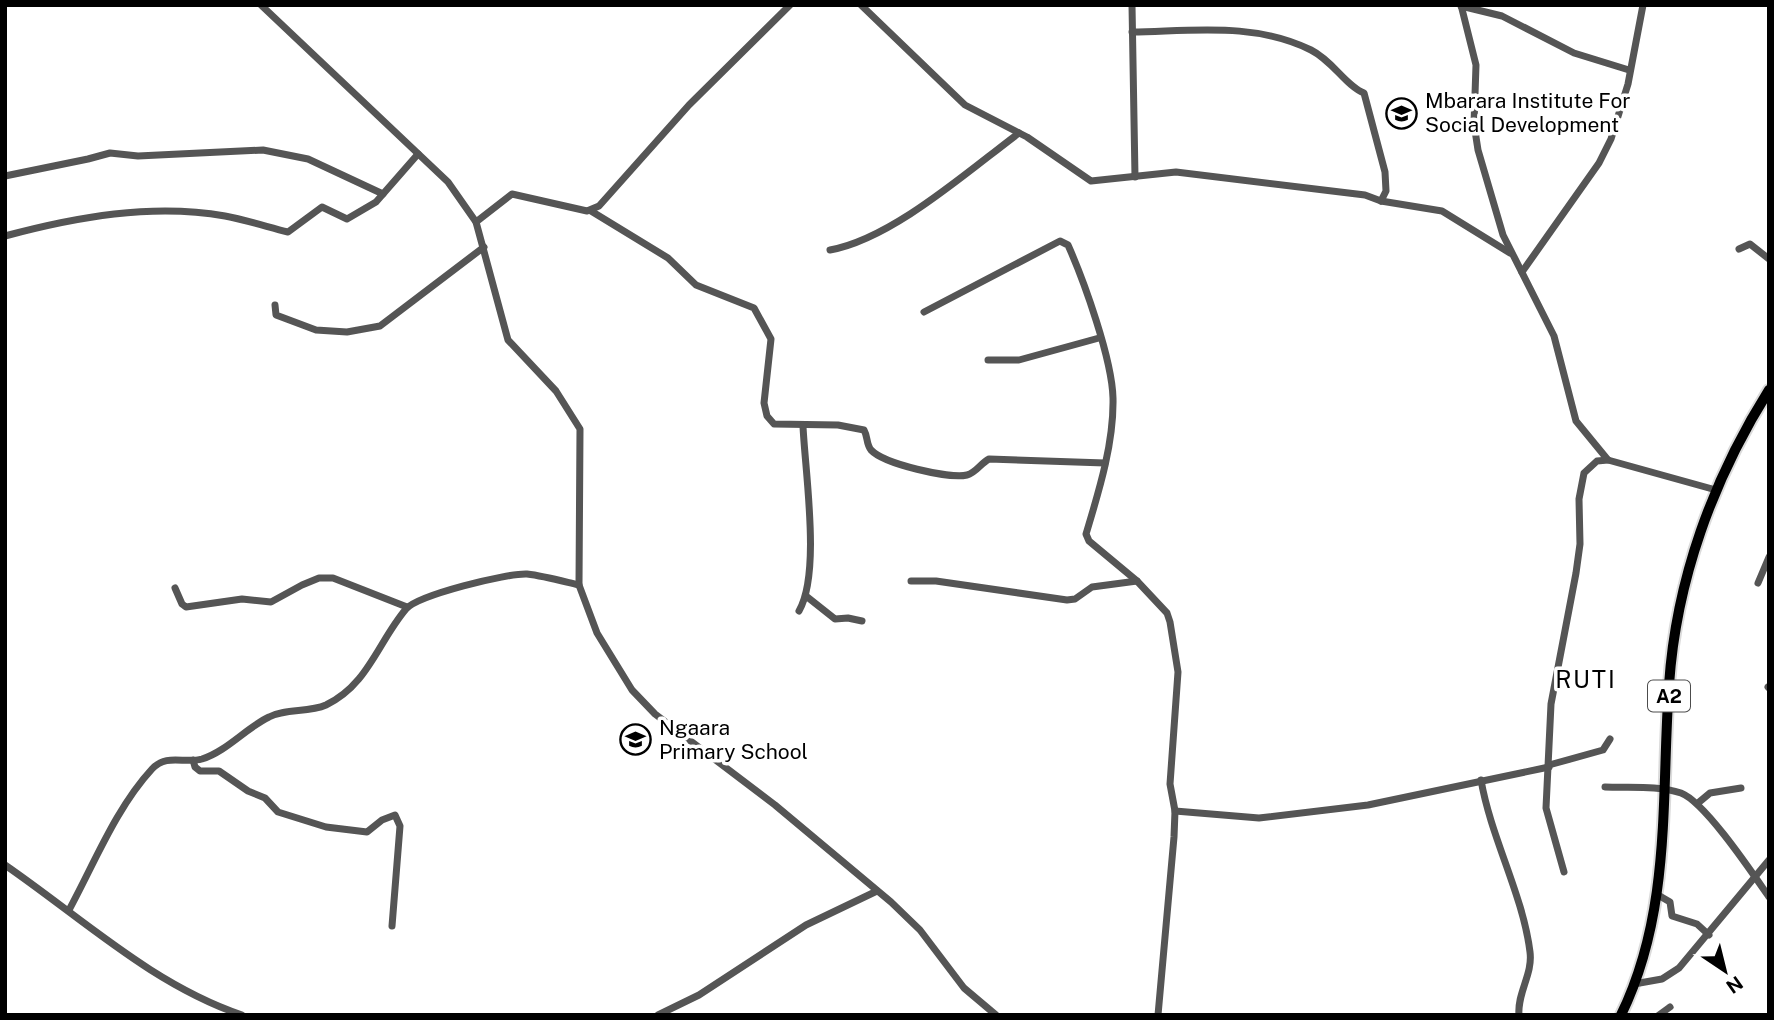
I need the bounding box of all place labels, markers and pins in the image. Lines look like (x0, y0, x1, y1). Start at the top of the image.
place label: Mbarara Institute For Social Development (1425, 88, 1631, 137)
school or university icon: Mbarara Institute For Social Development (1385, 96, 1419, 130)
place label: Ngaara Primary School (659, 715, 808, 764)
school or university icon: Ngaara Primary School (619, 723, 653, 757)

